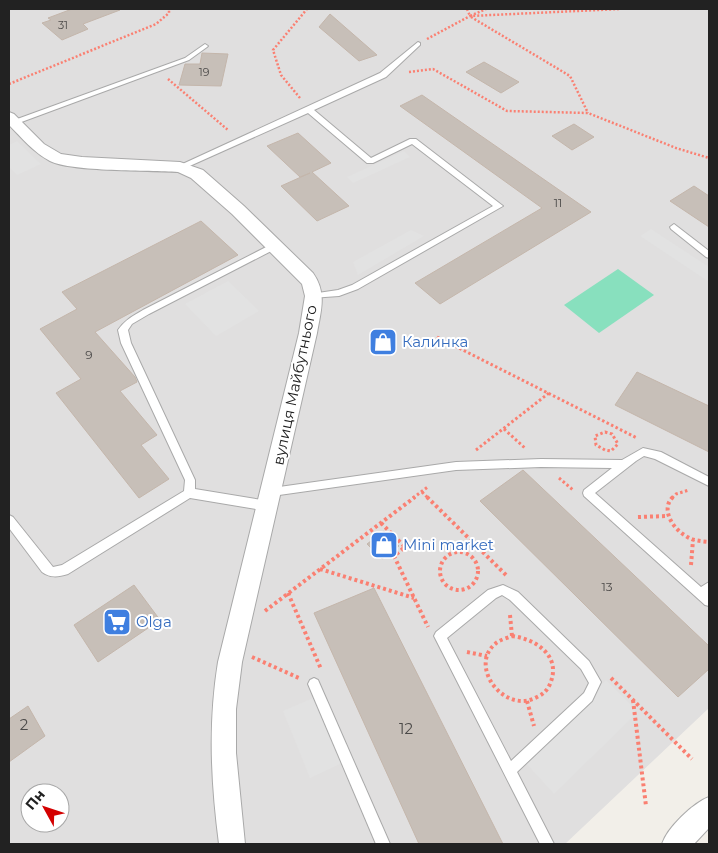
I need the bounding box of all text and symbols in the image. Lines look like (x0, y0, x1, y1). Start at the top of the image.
house number: 31 (58, 18, 68, 32)
house number: 19 (199, 65, 210, 79)
house number: 11 (554, 195, 562, 210)
street label: вулиця Майбутнього (268, 303, 321, 467)
shop icon: Калинка (368, 327, 398, 357)
place label: Калинка (402, 332, 468, 351)
house number: 9 (85, 347, 93, 362)
shop icon: Mini market (369, 530, 399, 560)
place label: Mini market (403, 535, 494, 554)
house number: 13 (601, 579, 613, 594)
supermarket icon: Olga (102, 607, 132, 637)
place label: Olga (136, 612, 172, 631)
house number: 2 (20, 715, 28, 734)
house number: 12 (399, 719, 413, 738)
north arrow (20, 783, 70, 833)
text: Пн (21, 786, 49, 814)

